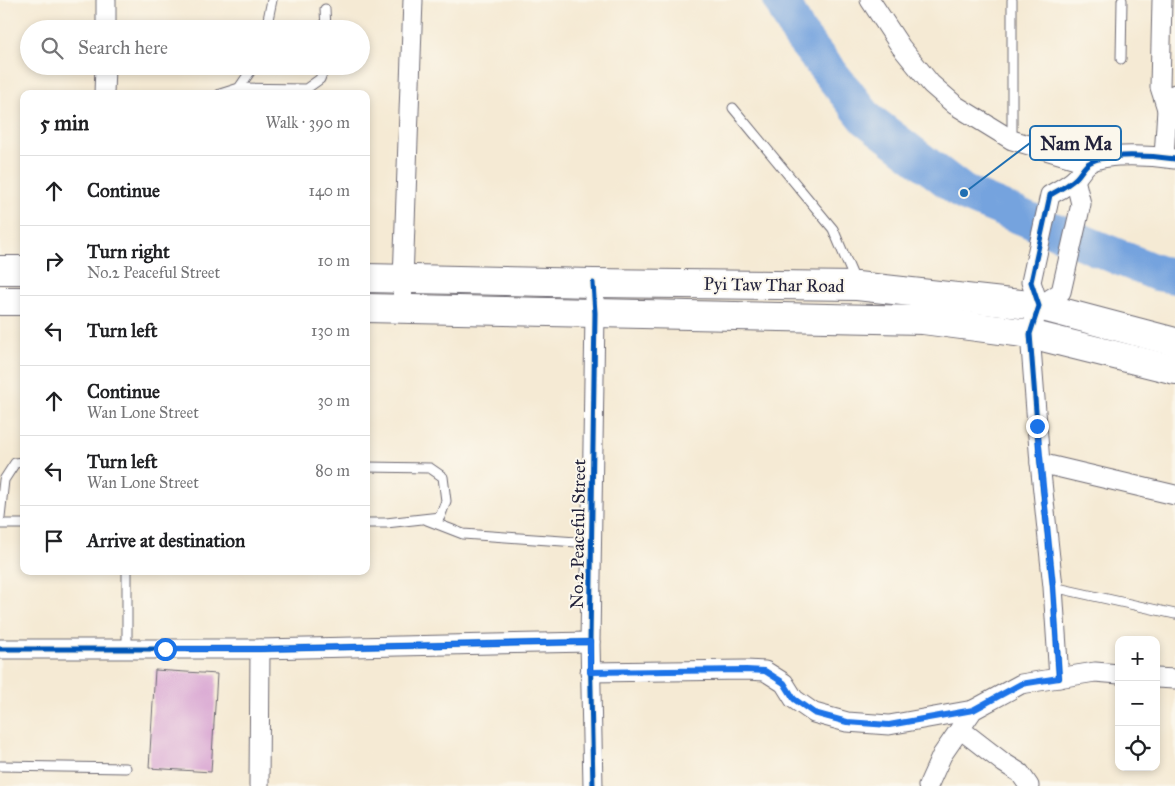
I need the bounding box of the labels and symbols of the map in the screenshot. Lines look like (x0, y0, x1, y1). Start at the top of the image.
callout: Nam Ma (1030, 126, 1121, 160)
text: Nam Ma (1040, 132, 1113, 155)
street label: Pyi Taw Thar Road (703, 273, 845, 297)
route end (1026, 415, 1049, 438)
street label: No.2 Peaceful Street (566, 458, 590, 609)
route start (154, 638, 177, 661)

